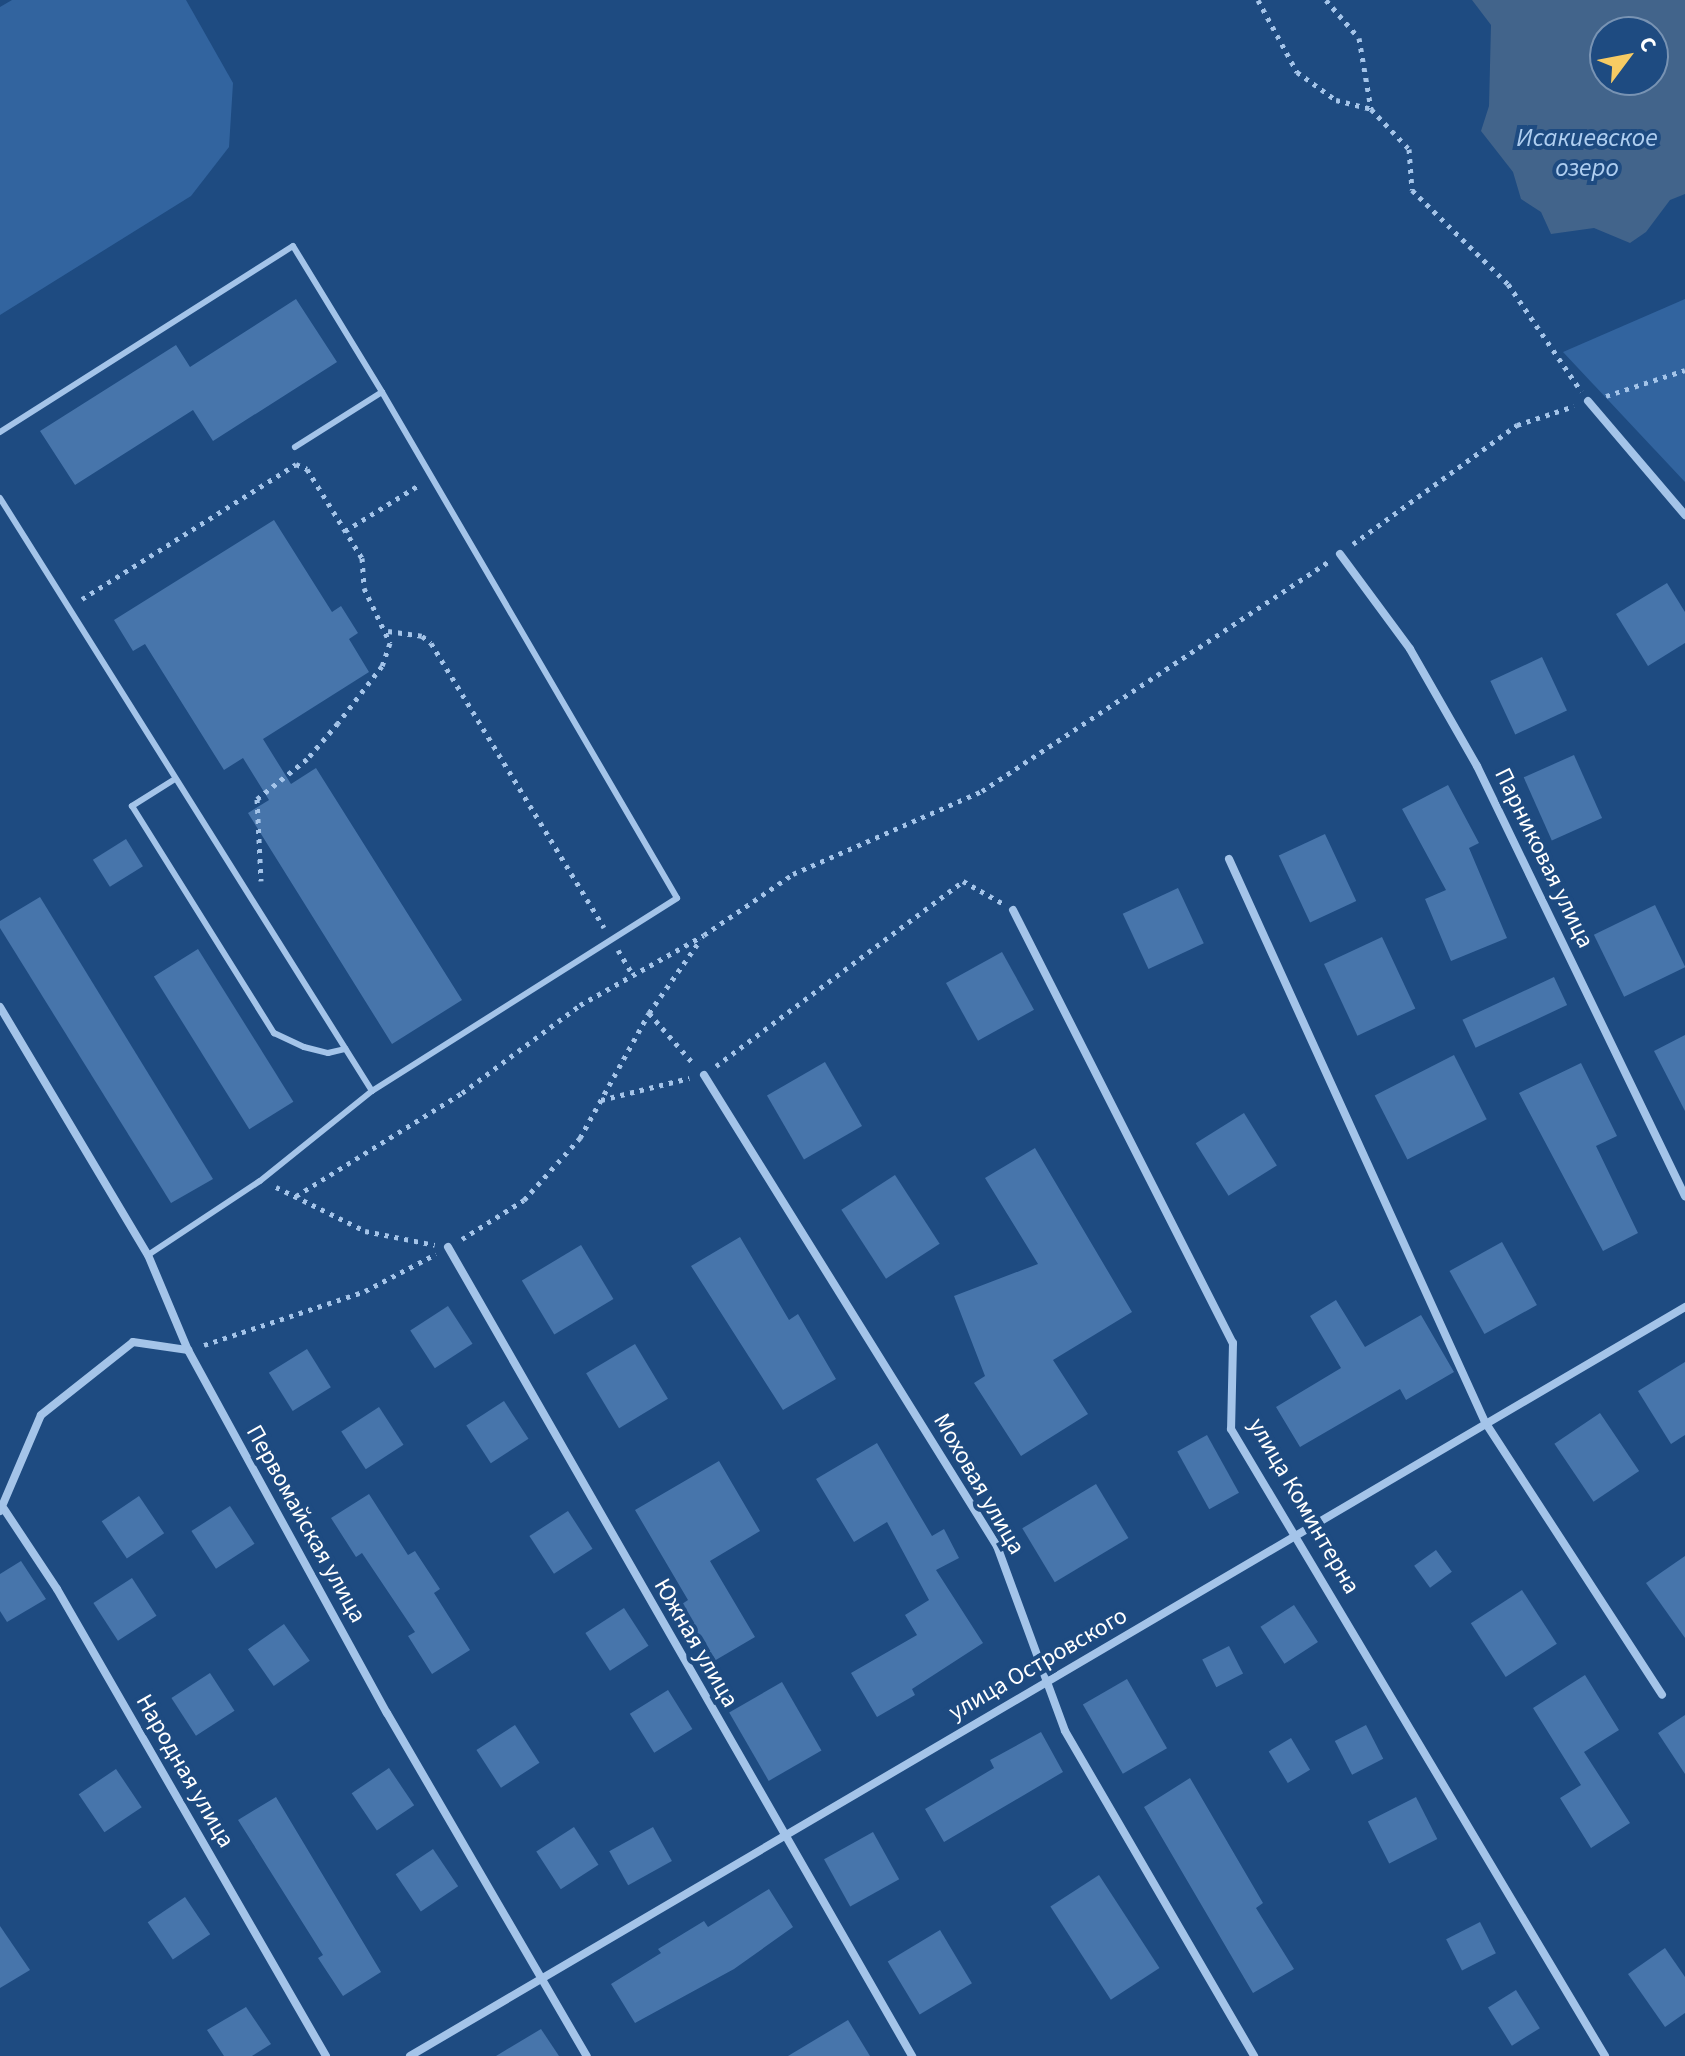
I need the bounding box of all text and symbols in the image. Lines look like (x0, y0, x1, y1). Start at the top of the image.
north arrow (1589, 16, 1669, 96)
text: С (1631, 30, 1665, 58)
water label: Исакиевское озеро (1516, 122, 1658, 184)
street label: Парниковая улица (1488, 763, 1600, 953)
street label: Моховая улица (927, 1409, 1031, 1559)
street label: улица Коминтерна (1242, 1413, 1366, 1599)
street label: Первомайская улица (240, 1420, 372, 1628)
street label: Южная улица (648, 1574, 744, 1712)
street label: улица Островского (944, 1601, 1132, 1727)
street label: Народная улица (129, 1689, 241, 1853)

